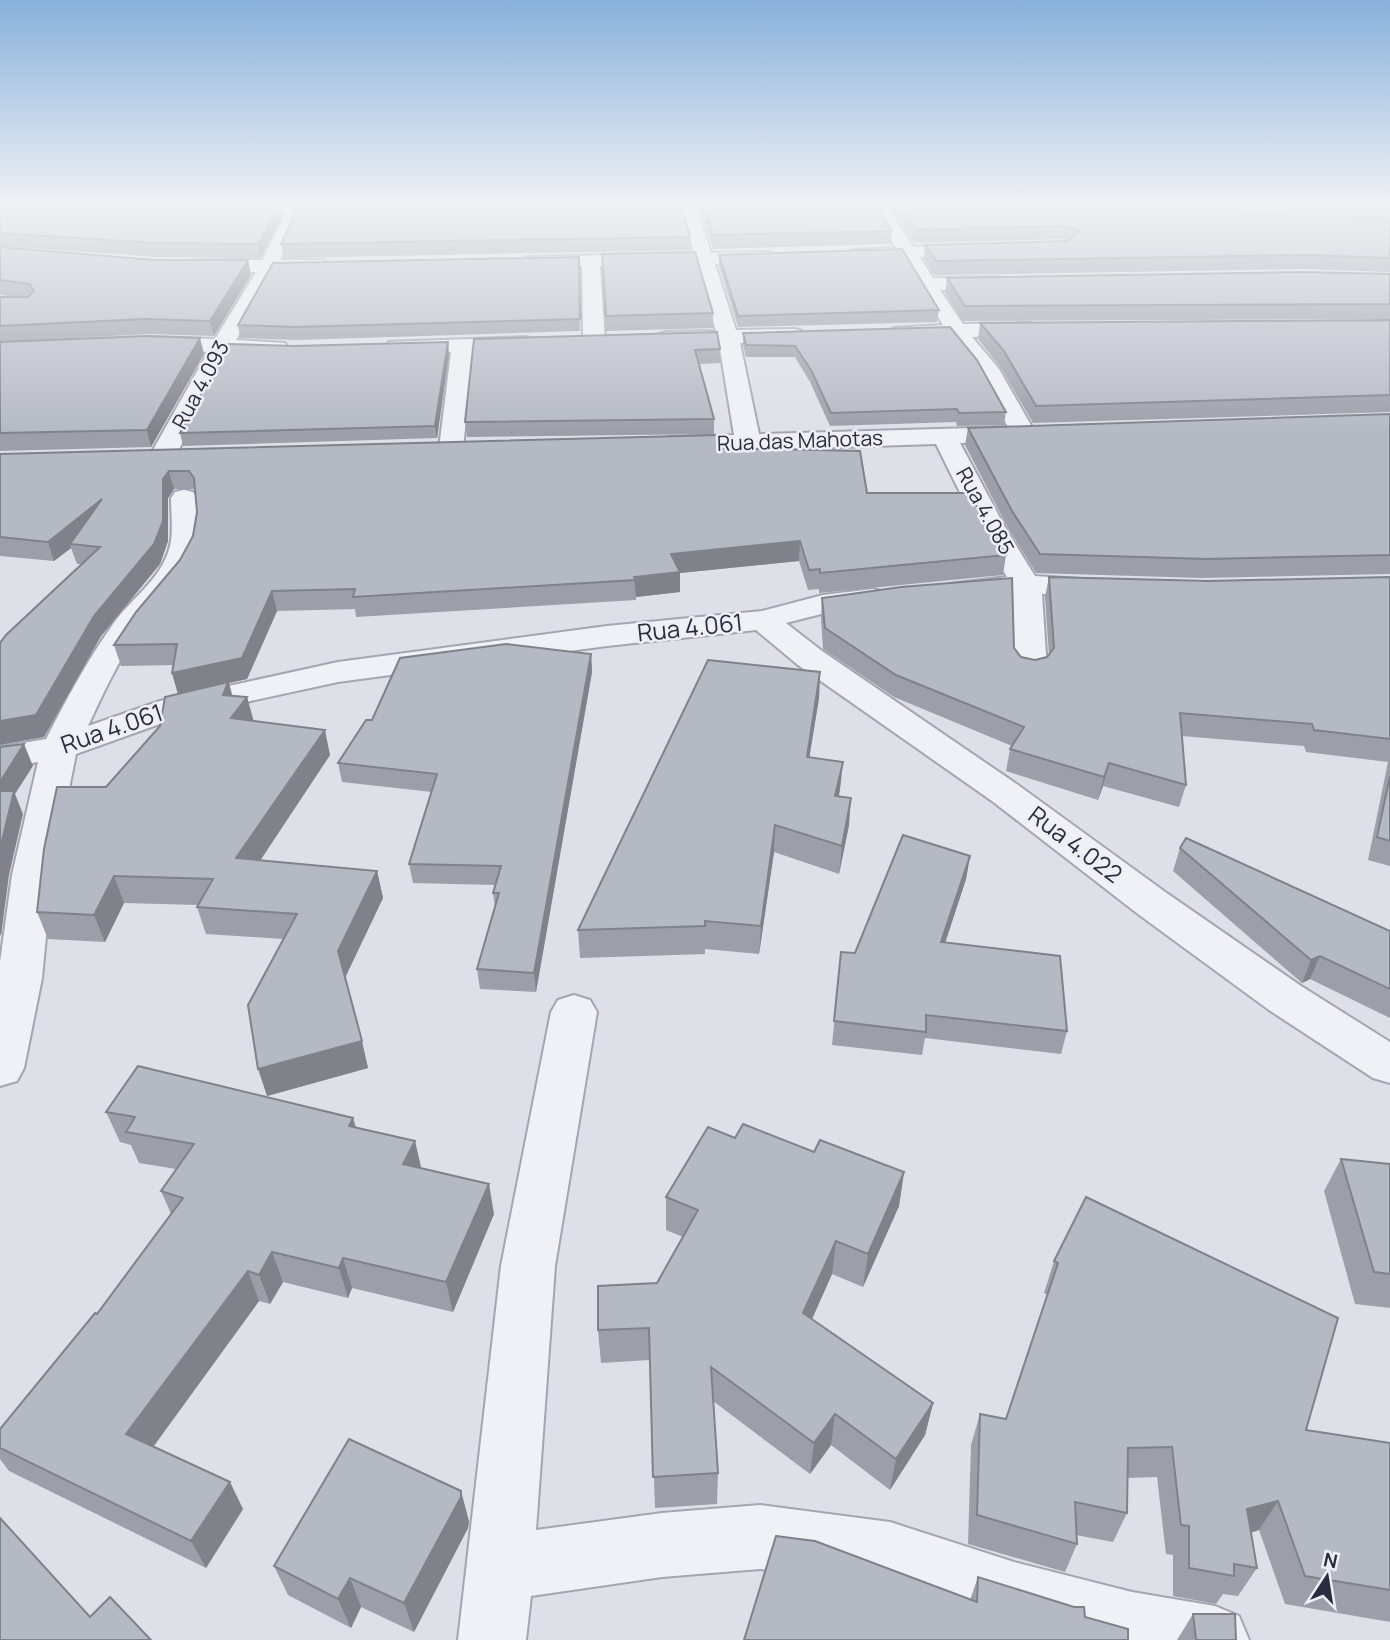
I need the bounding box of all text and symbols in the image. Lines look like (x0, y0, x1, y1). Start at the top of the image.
street label: Rua 4.093 (165, 335, 235, 434)
street label: Rua das Mahotas (716, 423, 884, 457)
street label: Rua 4.085 (950, 462, 1021, 559)
street label: Rua 4.061 (636, 605, 744, 648)
street label: Rua 4.061 (56, 695, 167, 760)
street label: Rua 4.022 (1022, 798, 1129, 890)
north arrow (1292, 1542, 1362, 1612)
text: N (1321, 1546, 1340, 1575)

